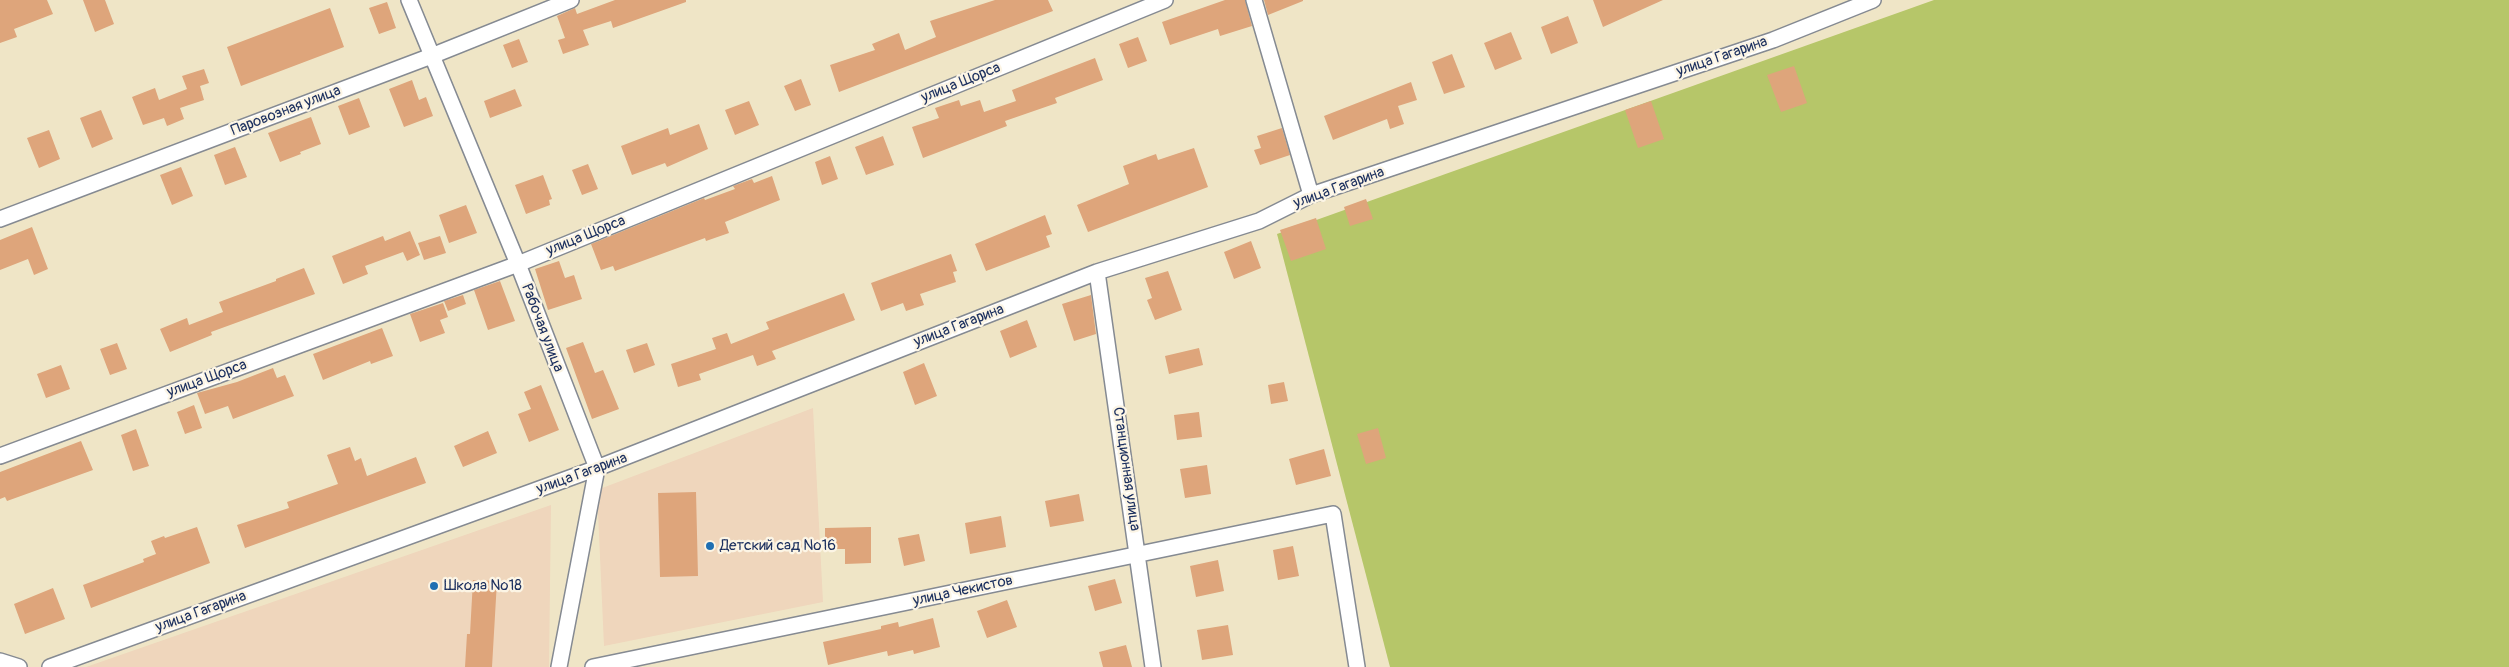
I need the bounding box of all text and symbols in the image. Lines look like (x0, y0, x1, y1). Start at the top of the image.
street label: улица Гагарина (1674, 33, 1770, 81)
street label: улица Щорса (919, 59, 1003, 107)
street label: Паровозная улица (229, 82, 343, 140)
street label: улица Гагарина (1291, 163, 1387, 213)
street label: улица Щорса (544, 212, 628, 260)
street label: Рабочая улица (517, 281, 567, 375)
street label: улица Гагарина (911, 301, 1007, 351)
street label: улица Щорса (165, 356, 249, 402)
street label: Станционная улица (1108, 406, 1144, 532)
street label: улица Гагарина (534, 449, 630, 499)
place label: Детский сад №16 (720, 537, 836, 555)
marker: Детский сад №16 (704, 540, 716, 552)
street label: улица Чекистов (911, 572, 1015, 610)
place label: Школа №18 (444, 577, 522, 595)
marker: Школа №18 (428, 580, 440, 592)
street label: улица Гагарина (153, 587, 249, 637)

